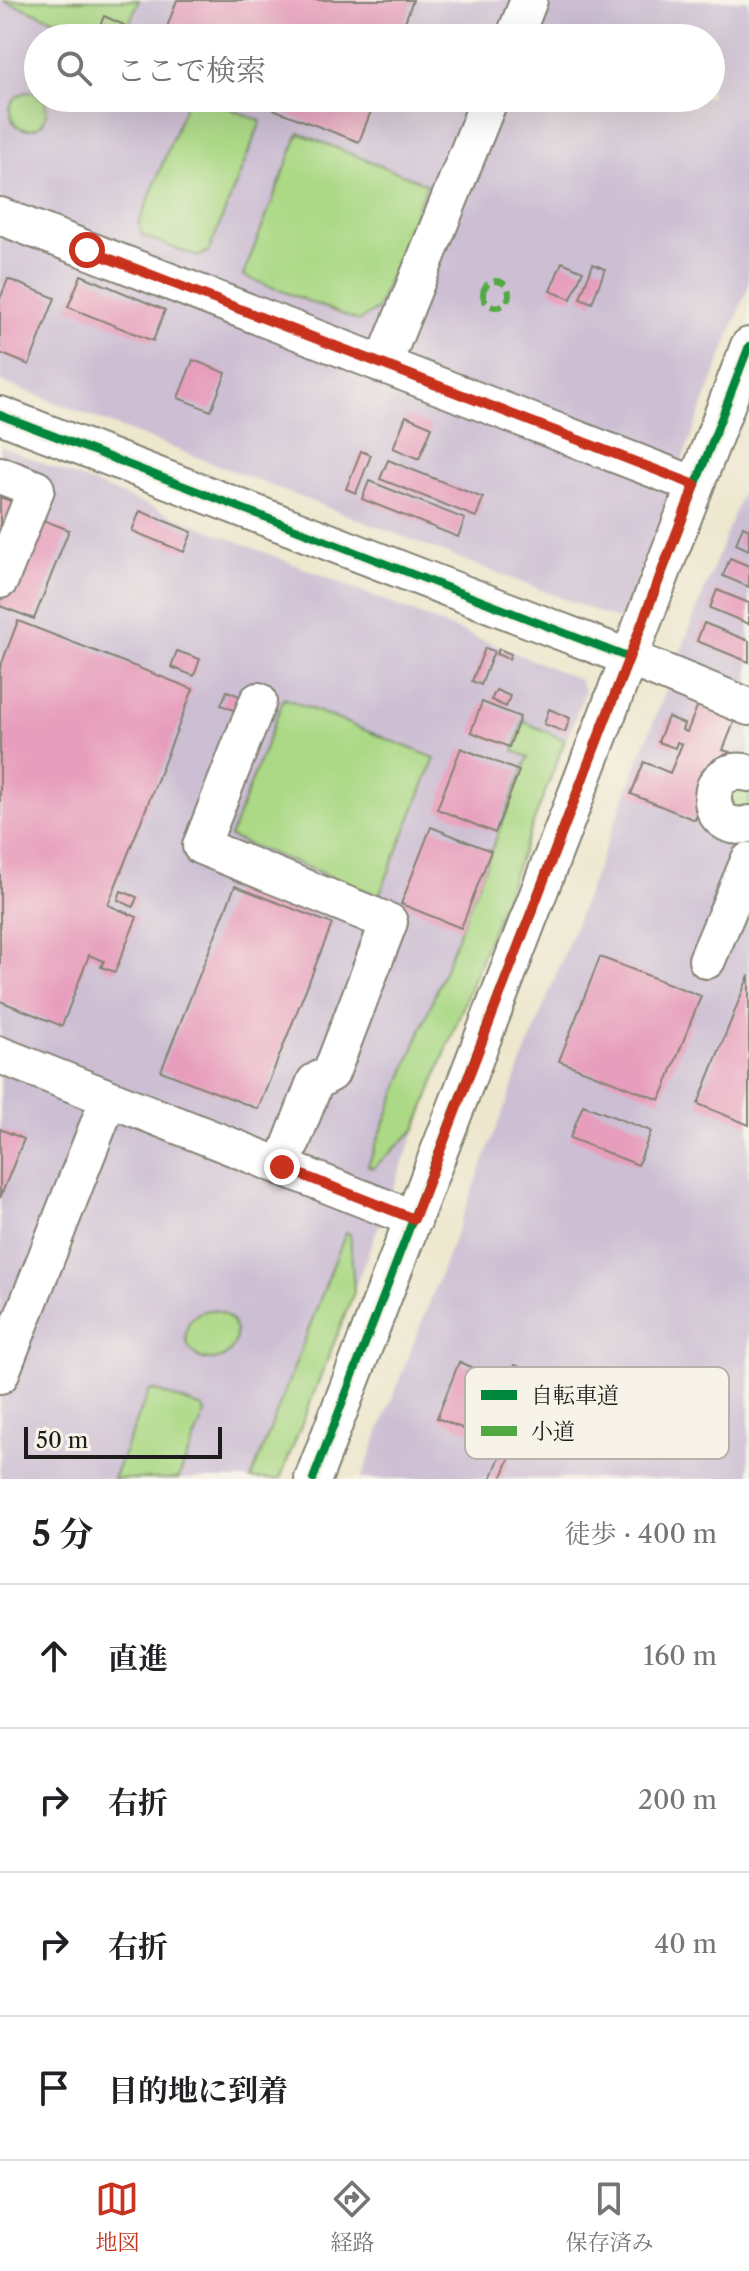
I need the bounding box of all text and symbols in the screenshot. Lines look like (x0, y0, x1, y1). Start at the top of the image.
search box (24, 24, 725, 112)
icon: search (52, 46, 96, 90)
text: ここで検索 (116, 52, 266, 89)
route start (69, 232, 105, 268)
route end (264, 1149, 300, 1185)
legend (465, 1367, 729, 1459)
text: 自転車道 (531, 1382, 619, 1409)
text: 小道 (531, 1418, 575, 1445)
scale bar (24, 1423, 222, 1459)
text: 50 m (36, 1427, 88, 1454)
text: 5 分 (32, 1513, 93, 1555)
text: 徒歩 · 400 m (565, 1518, 717, 1550)
icon: ahead (32, 1634, 76, 1678)
text: 直進 (108, 1640, 168, 1677)
text: 160 m (643, 1640, 717, 1672)
icon: right (32, 1778, 76, 1822)
text: 右折 (108, 1784, 168, 1821)
text: 200 m (638, 1784, 717, 1816)
icon: right (32, 1922, 76, 1966)
text: 右折 (108, 1928, 168, 1965)
text: 40 m (654, 1928, 717, 1960)
icon: arrive (32, 2066, 76, 2110)
text: 目的地に到着 (108, 2072, 288, 2109)
tab: 地図 (95, 2177, 140, 2256)
tab: 経路 (330, 2177, 375, 2256)
tab: 保存済み (565, 2177, 654, 2256)

